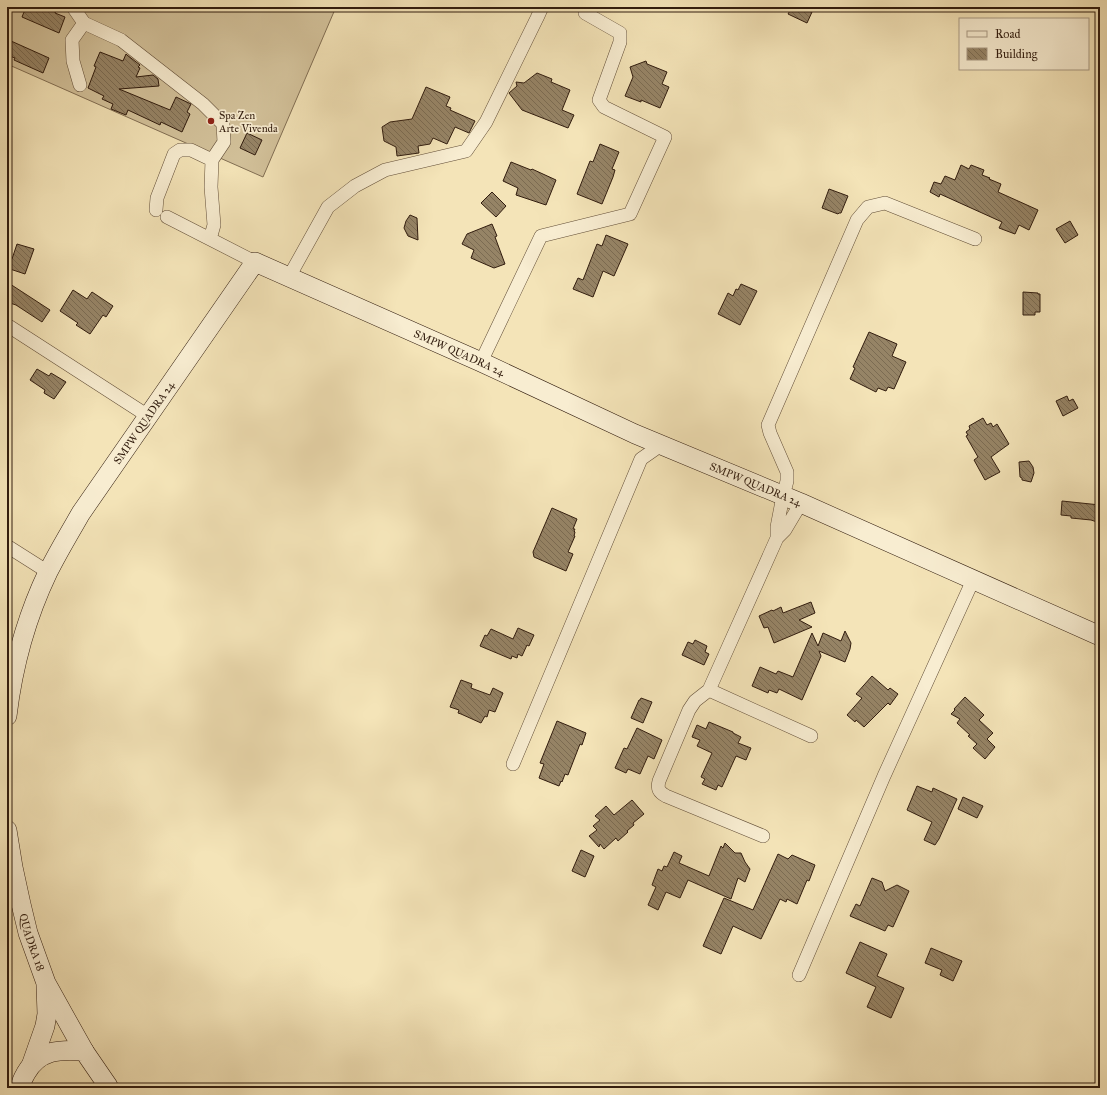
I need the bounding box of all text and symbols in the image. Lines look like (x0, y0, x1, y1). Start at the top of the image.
legend (959, 18, 1089, 70)
text: Road (995, 27, 1021, 41)
text: Building (995, 47, 1038, 62)
place label: Spa Zen Arte Vivenda (218, 109, 278, 135)
marker: Spa Zen Arte Vivenda (206, 116, 216, 126)
street label: SMPW QUADRA 24 (412, 327, 507, 379)
street label: SMPW QUADRA 24 (111, 378, 178, 467)
street label: SMPW QUADRA 24 (708, 460, 804, 510)
street label: QUADRA 18 (16, 912, 47, 973)

